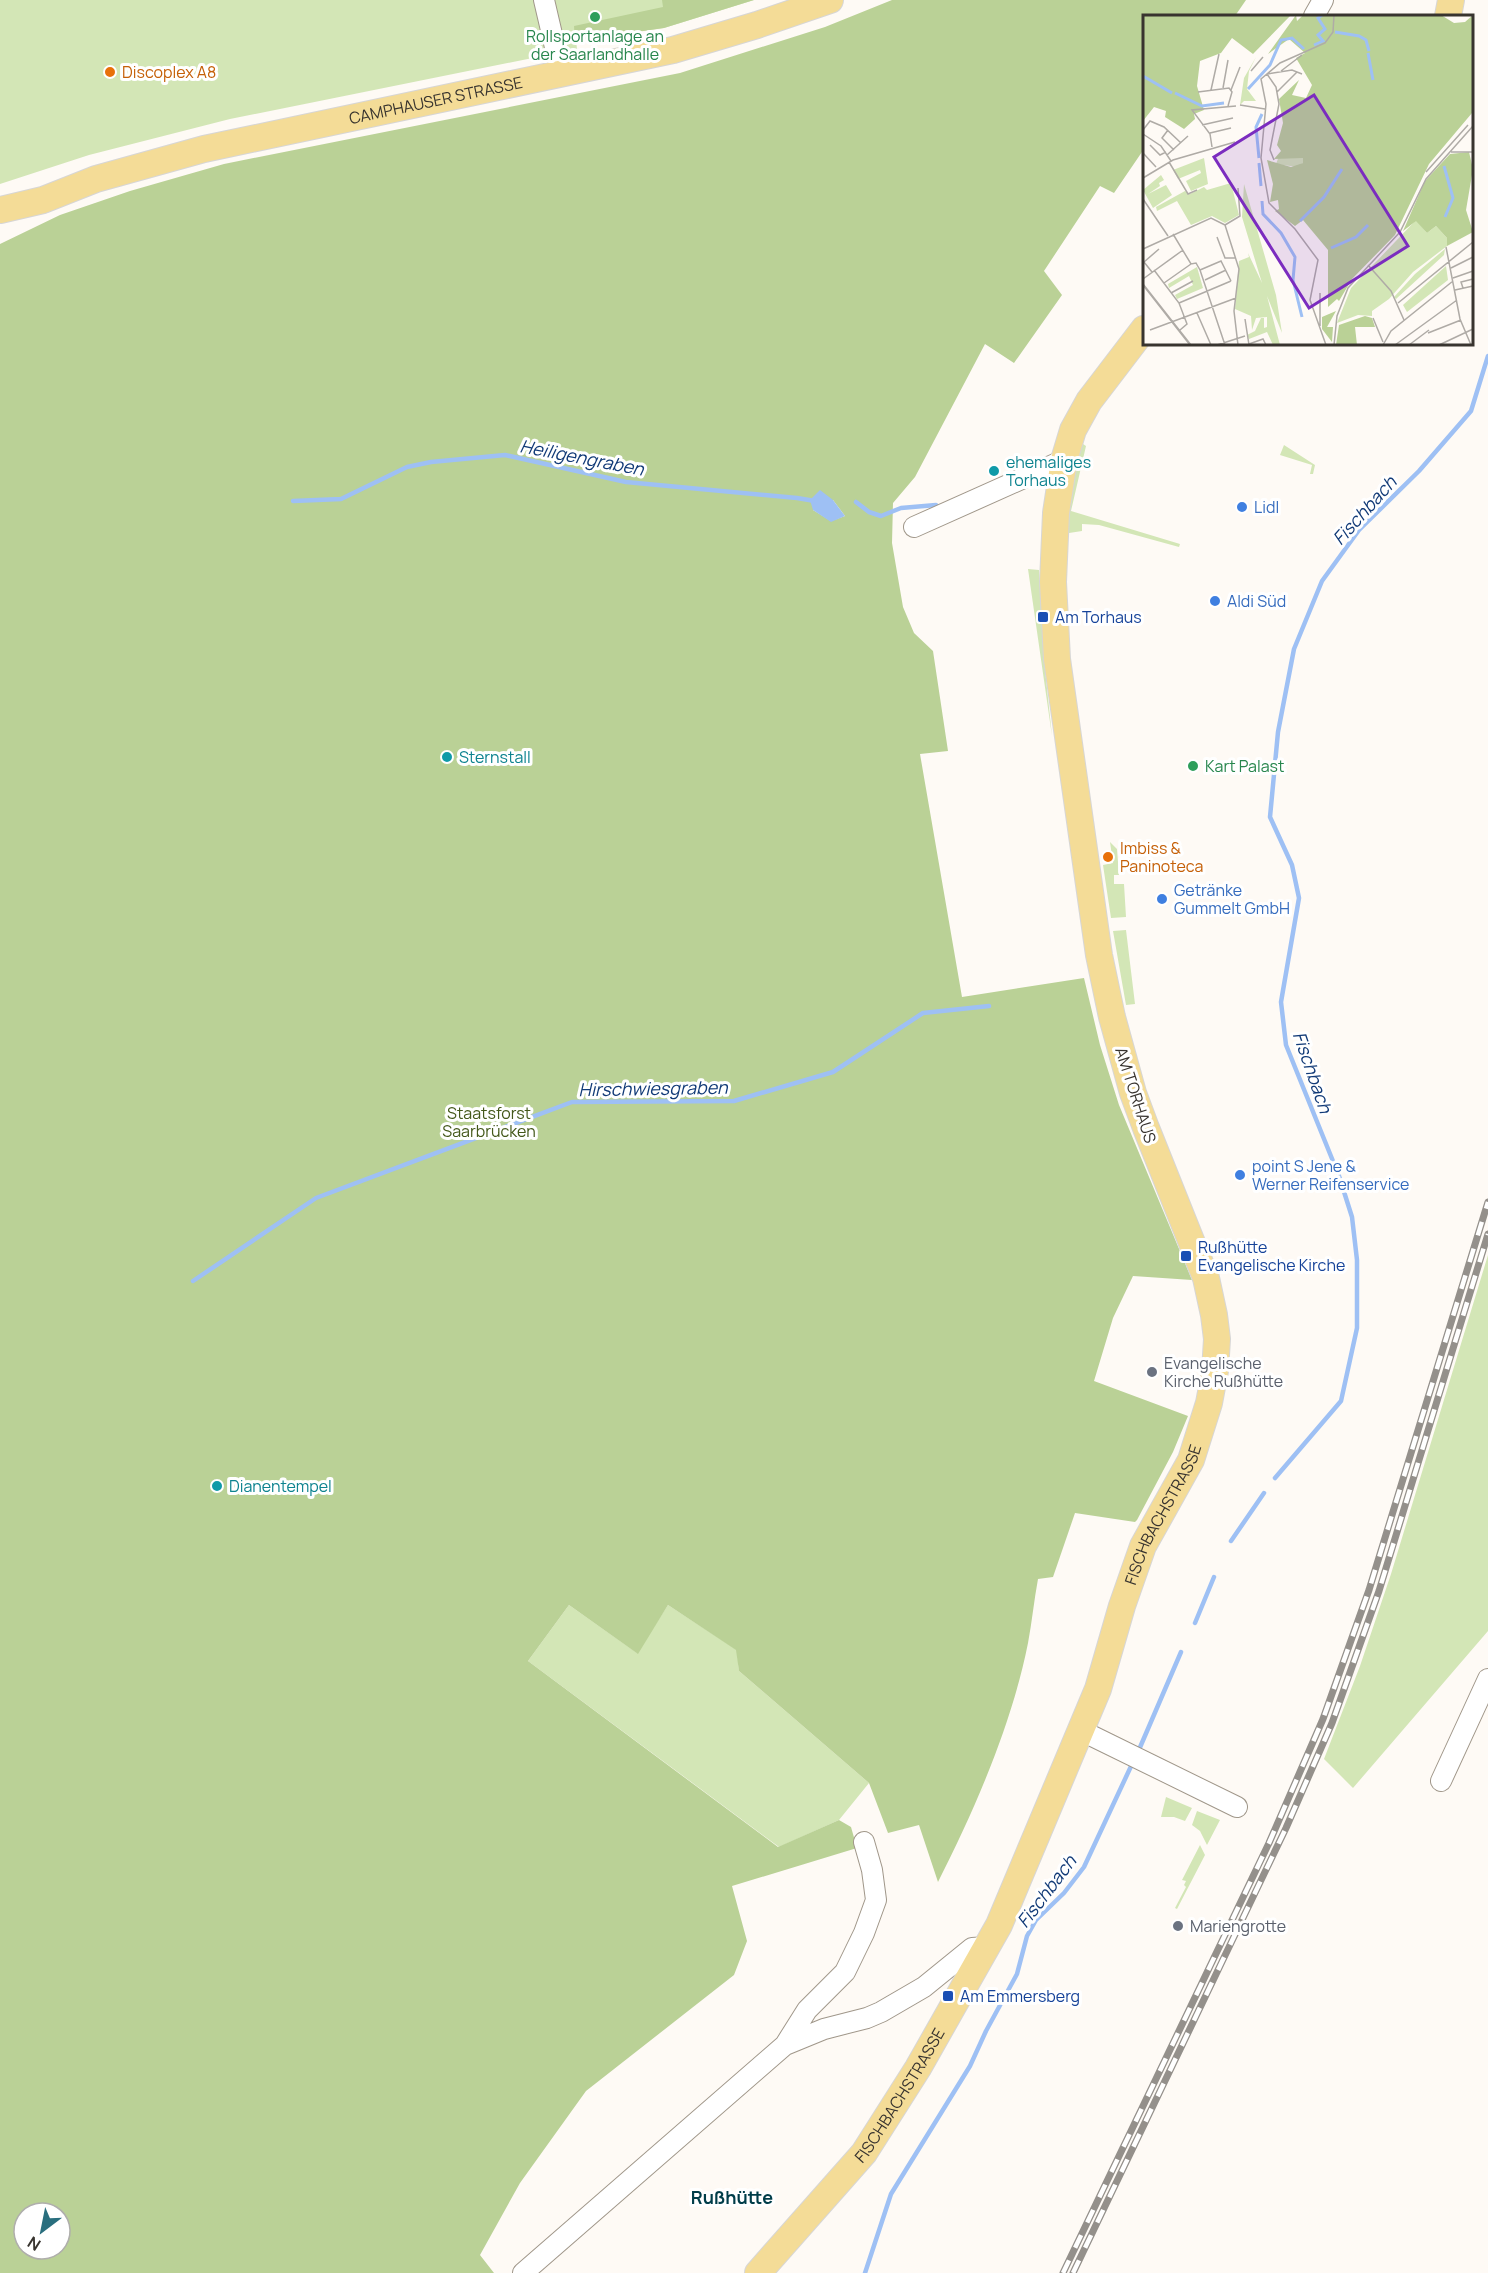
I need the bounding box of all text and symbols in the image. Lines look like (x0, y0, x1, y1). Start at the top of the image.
marker: Rollsportanlage an der Saarlandhalle (588, 10, 602, 24)
inset map (1143, 15, 1473, 345)
place label: Rollsportanlage an der Saarlandhalle (526, 25, 664, 65)
place label: Discoplex A8 (122, 61, 216, 83)
marker: Discoplex A8 (103, 65, 117, 79)
street label: CAMPHAUSER STRASSE (347, 71, 524, 129)
water label: Heiligengraben (518, 433, 647, 481)
place label: ehemaliges Torhaus (1006, 451, 1091, 491)
marker: ehemaliges Torhaus (987, 464, 1001, 478)
water label: Fischbach (1327, 470, 1402, 549)
place label: Lidl (1254, 496, 1279, 518)
marker: Lidl (1235, 500, 1249, 514)
place label: Aldi Süd (1227, 590, 1286, 612)
marker: Aldi Süd (1208, 594, 1222, 608)
place label: Am Torhaus (1055, 606, 1142, 628)
marker: Am Torhaus (1036, 610, 1050, 624)
place label: Sternstall (459, 746, 531, 768)
marker: Sternstall (440, 750, 454, 764)
place label: Kart Palast (1205, 755, 1284, 777)
marker: Kart Palast (1186, 759, 1200, 773)
place label: Imbiss & Paninoteca (1120, 837, 1203, 877)
marker: Imbiss & Paninoteca (1101, 850, 1115, 864)
place label: Getränke Gummelt GmbH (1174, 879, 1290, 919)
marker: Getränke Gummelt GmbH (1155, 892, 1169, 906)
water label: Fischbach (1288, 1028, 1339, 1117)
street label: AM TORHAUS (1110, 1044, 1162, 1146)
water label: Hirschwiesgraben (578, 1075, 729, 1101)
park label: Staatsforst Saarbrücken (442, 1102, 536, 1142)
place label: point S Jene & Werner Reifenservice (1252, 1155, 1409, 1195)
marker: point S Jene & Werner Reifenservice (1233, 1168, 1247, 1182)
place label: Rußhütte Evangelische Kirche (1198, 1236, 1345, 1276)
marker: Rußhütte Evangelische Kirche (1179, 1249, 1193, 1263)
place label: Evangelische Kirche Rußhütte (1164, 1352, 1283, 1392)
marker: Evangelische Kirche Rußhütte (1145, 1365, 1159, 1379)
street label: FISCHBACHSTRASSE (1119, 1442, 1206, 1588)
place label: Dianentempel (229, 1475, 332, 1497)
marker: Dianentempel (210, 1479, 224, 1493)
water label: Fischbach (1011, 1849, 1082, 1932)
place label: Mariengrotte (1190, 1915, 1286, 1937)
marker: Mariengrotte (1171, 1919, 1185, 1933)
place label: Am Emmersberg (960, 1985, 1080, 2007)
marker: Am Emmersberg (941, 1989, 955, 2003)
street label: FISCHBACHSTRASSE (850, 2024, 949, 2167)
district label: Rußhütte (691, 2185, 773, 2209)
north arrow (12, 2201, 72, 2261)
text: N (23, 2231, 45, 2256)

